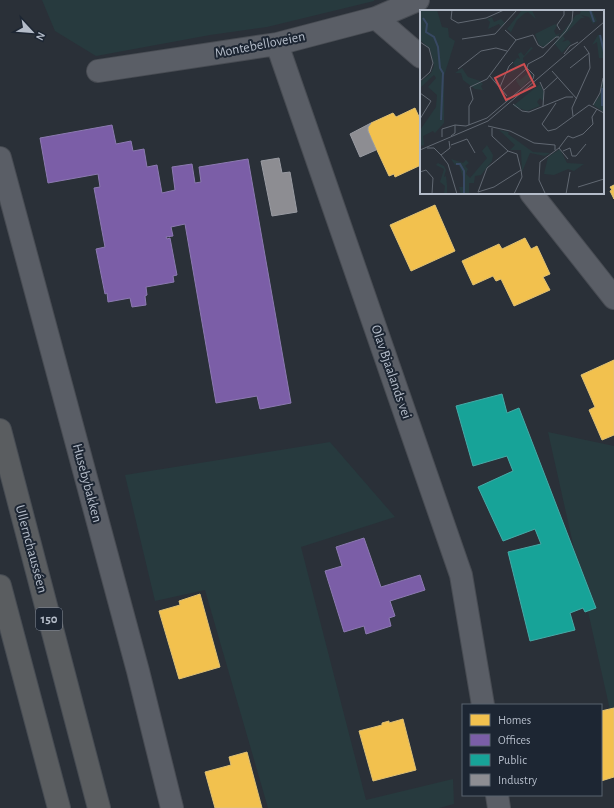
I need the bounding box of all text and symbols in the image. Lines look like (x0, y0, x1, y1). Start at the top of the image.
inset map (420, 10, 604, 194)
north arrow (12, 12, 52, 52)
street label: Montebelloveien (214, 29, 306, 61)
text: N (34, 30, 47, 42)
street label: Olav Bjaalands vei (368, 323, 414, 421)
street label: Husebybakken (70, 442, 104, 524)
street label: Ullernchausséen (13, 503, 49, 595)
road number: 150 (36, 608, 62, 630)
legend (462, 704, 602, 796)
text: Homes (498, 714, 531, 726)
text: Offices (498, 734, 531, 746)
text: Public (498, 754, 527, 766)
text: Industry (498, 774, 537, 787)

